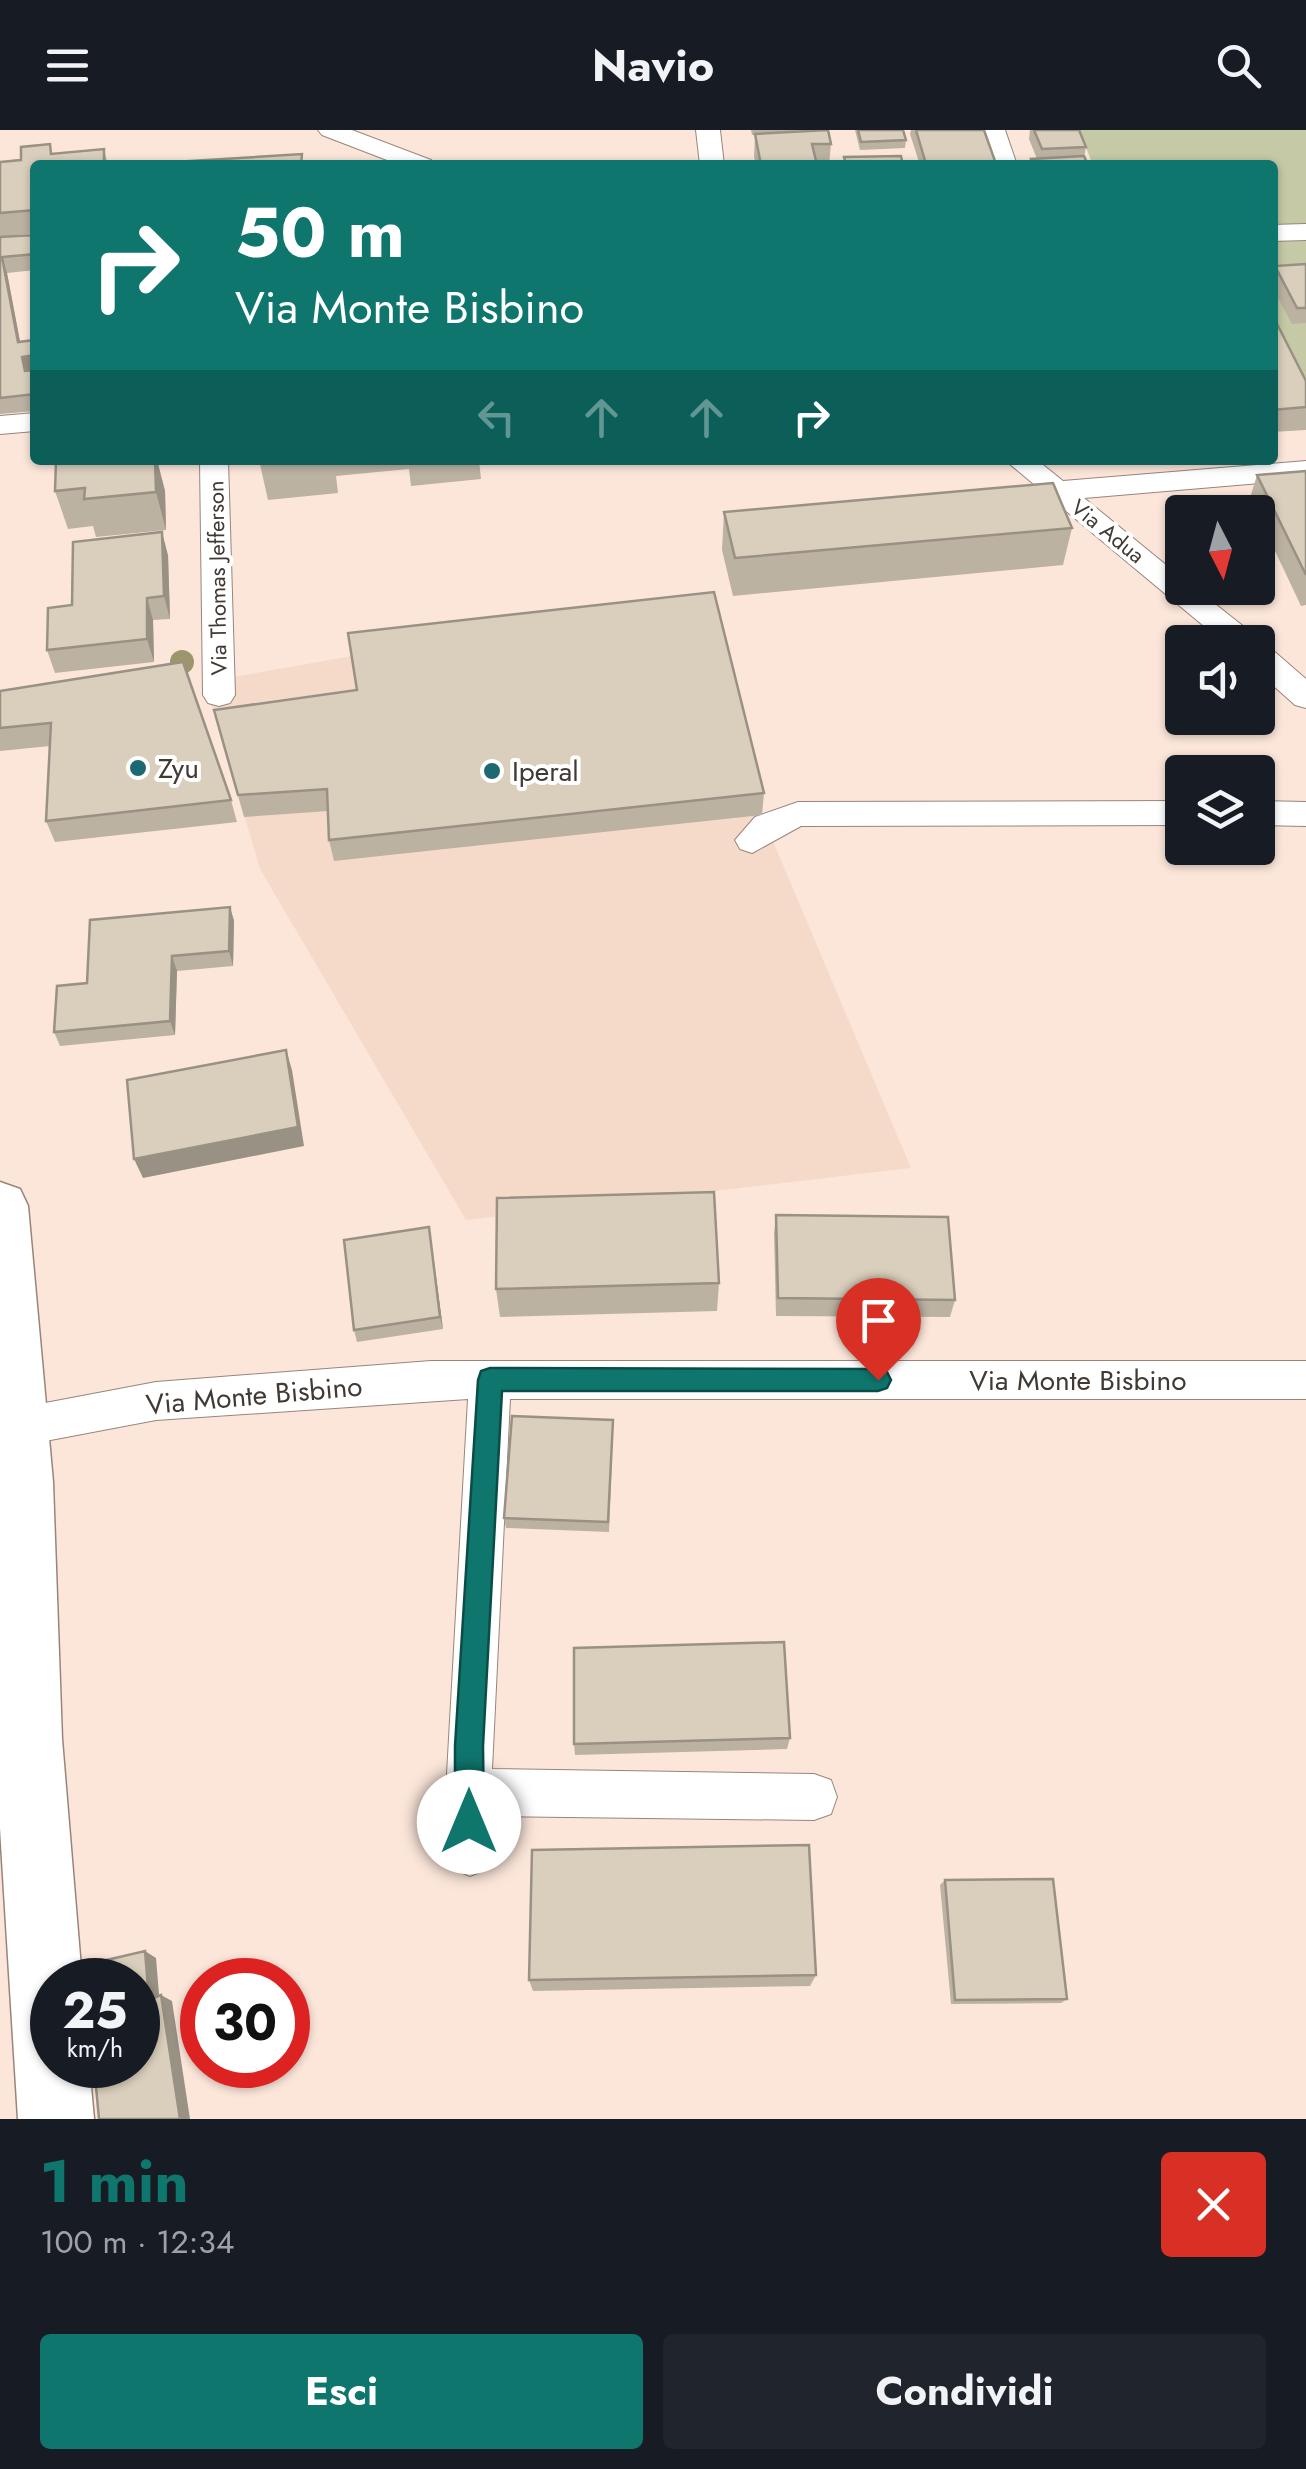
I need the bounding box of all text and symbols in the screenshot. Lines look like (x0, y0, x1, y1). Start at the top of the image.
text: Navio (592, 33, 714, 98)
icon: menu (40, 38, 95, 93)
icon: search (1211, 38, 1266, 93)
text: 50 m (235, 182, 405, 283)
icon: right (70, 200, 200, 330)
text: Via Monte Bisbino (235, 275, 584, 340)
icon: left (469, 390, 524, 445)
icon: ahead (574, 390, 629, 445)
icon: ahead (679, 390, 734, 445)
icon: right (784, 390, 839, 445)
street label: Via Thomas Jefferson (199, 480, 235, 676)
street label: Via Adua (1064, 491, 1152, 571)
north arrow (1165, 495, 1275, 605)
map controls (1165, 495, 1275, 865)
button: sound (1165, 625, 1275, 735)
place label: Zyu (158, 748, 199, 789)
place label: Iperal (512, 751, 579, 792)
button: layers (1165, 755, 1275, 865)
marker: Zyu (127, 757, 149, 779)
marker: Iperal (481, 760, 503, 782)
pin (836, 1278, 921, 1381)
icon: arrive (851, 1293, 906, 1348)
street label: Via Monte Bisbino (969, 1360, 1187, 1401)
street label: Via Monte Bisbino (144, 1366, 364, 1425)
position arrow (417, 1770, 521, 1874)
speed limit sign: 30 (180, 1958, 310, 2088)
text: 25 (62, 1974, 128, 2047)
text: km/h (67, 2030, 123, 2066)
text: 1 min (40, 2138, 189, 2225)
button: close (1161, 2152, 1266, 2257)
text: 100 m · 12:34 (40, 2219, 235, 2265)
button: Esci (40, 2334, 643, 2449)
button: Condividi (663, 2334, 1266, 2449)

